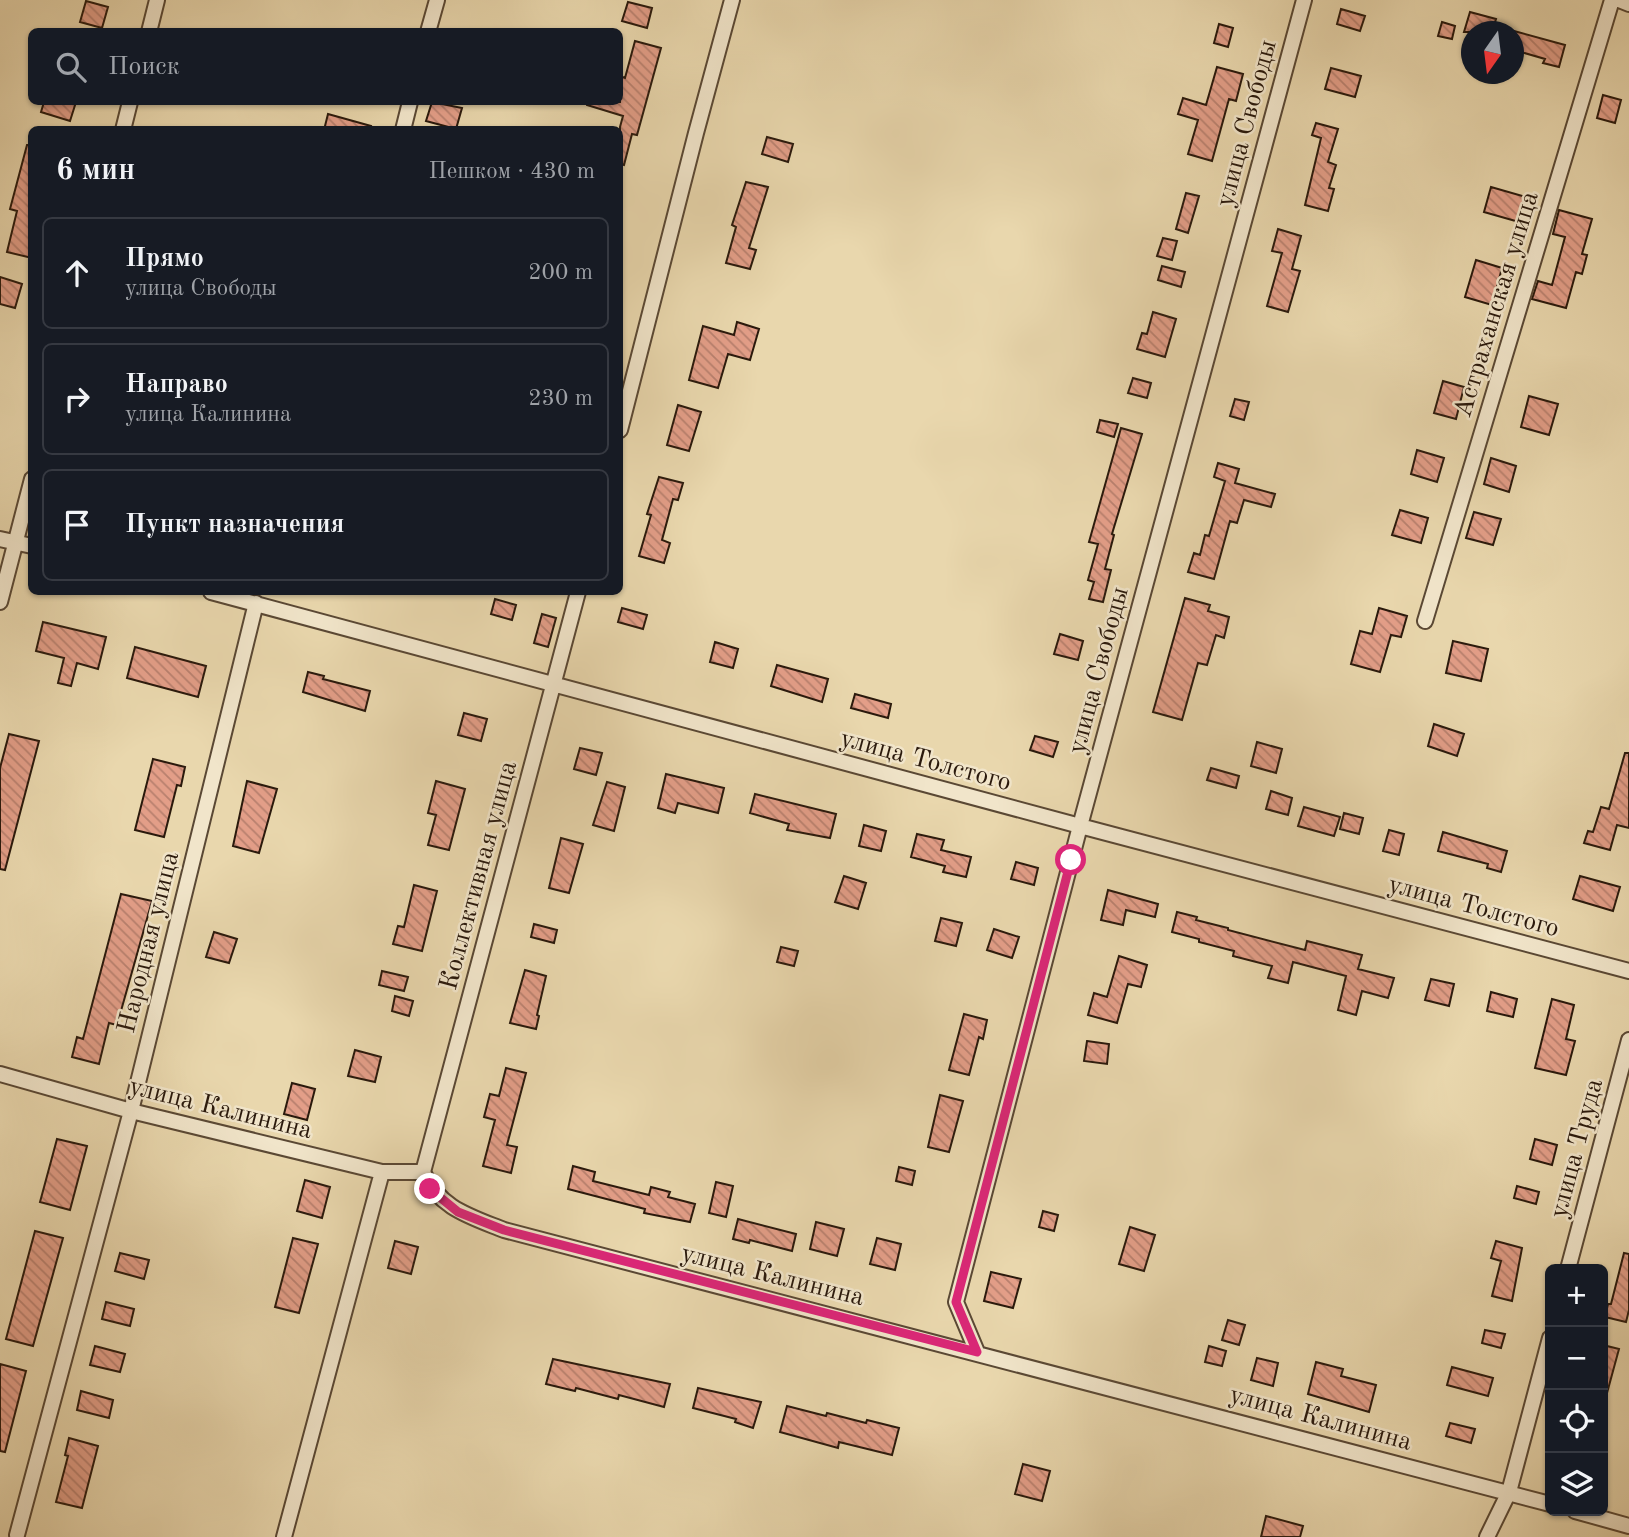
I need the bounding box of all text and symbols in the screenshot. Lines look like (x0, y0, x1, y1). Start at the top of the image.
north arrow (1461, 21, 1524, 84)
search box (28, 28, 623, 105)
street label: улица Свободы (1212, 37, 1282, 210)
icon: search (52, 48, 90, 86)
text: Поиск (108, 54, 180, 80)
text: 6 мин (56, 156, 135, 186)
text: Пешком · 430 m (429, 160, 595, 183)
street label: Астраханская улица (1450, 188, 1544, 421)
text: Прямо (125, 246, 204, 272)
icon: ahead (58, 254, 96, 292)
text: 200 m (528, 261, 593, 284)
text: улица Свободы (125, 277, 277, 300)
text: Направо (125, 372, 228, 398)
icon: right (58, 380, 96, 418)
text: 230 m (528, 387, 593, 410)
text: улица Калинина (125, 403, 291, 426)
icon: arrive (58, 506, 96, 544)
text: Пункт назначения (125, 512, 344, 538)
street label: улица Свободы (1064, 584, 1134, 757)
street label: улица Толстого (837, 726, 1014, 796)
street label: Коллективная улица (436, 758, 522, 993)
route start (1055, 844, 1086, 875)
street label: Народная улица (114, 849, 184, 1036)
street label: улица Толстого (1385, 872, 1562, 942)
street label: улица Калинина (126, 1074, 315, 1144)
street label: улица Труда (1546, 1076, 1608, 1221)
route end (414, 1173, 445, 1204)
street label: улица Калинина (678, 1241, 867, 1311)
map controls (1545, 1264, 1608, 1516)
button: + (1545, 1264, 1608, 1327)
button: − (1545, 1327, 1608, 1390)
street label: улица Калинина (1226, 1382, 1415, 1456)
button: locate (1545, 1390, 1608, 1453)
button: layers (1545, 1453, 1608, 1516)

